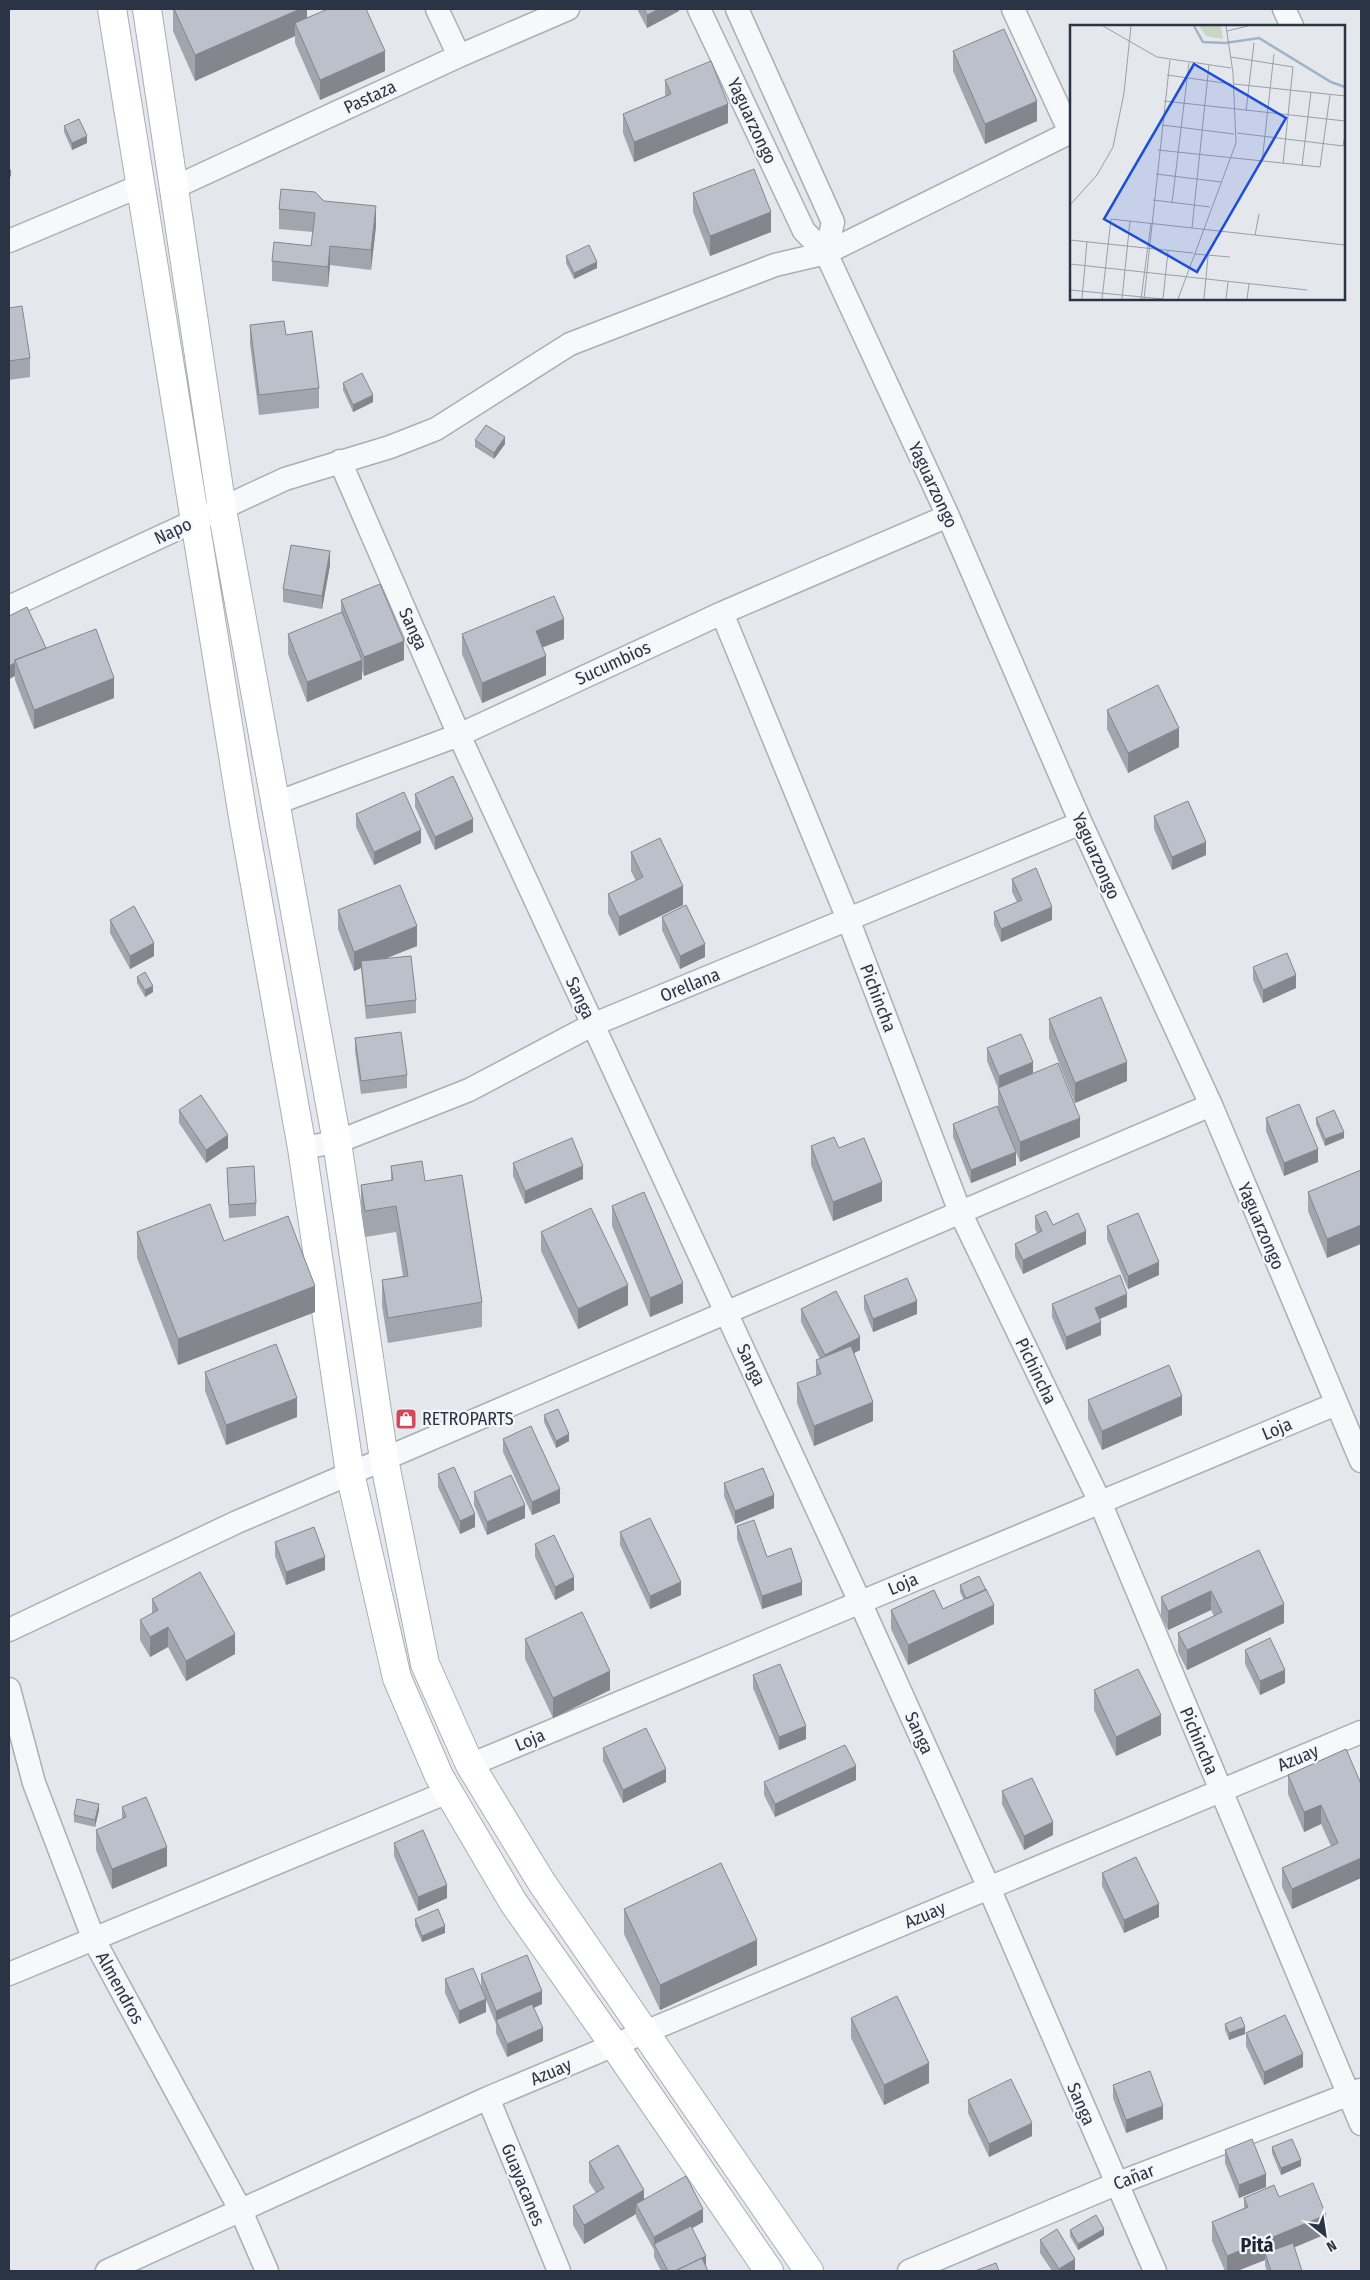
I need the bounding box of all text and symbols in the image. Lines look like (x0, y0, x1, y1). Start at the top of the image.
inset map (1070, 25, 1345, 300)
street label: Yaguarzongo (723, 74, 781, 168)
street label: Pastaza (340, 75, 400, 119)
street label: Yaguarzongo (904, 438, 962, 532)
street label: Napo (151, 513, 195, 549)
street label: Sanga (394, 604, 432, 654)
street label: Sucumbios (572, 636, 654, 690)
street label: Yaguarzongo (1067, 809, 1125, 903)
street label: Pichincha (855, 961, 901, 1035)
street label: Orellana (657, 963, 723, 1007)
street label: Sanga (561, 973, 599, 1023)
street label: Yaguarzongo (1233, 1179, 1289, 1273)
street label: Pichincha (1011, 1334, 1062, 1408)
street label: Sanga (732, 1340, 770, 1390)
shop icon: RETROPARTS (394, 1407, 418, 1431)
place label: RETROPARTS (422, 1408, 514, 1430)
street label: Loja (1259, 1413, 1295, 1445)
street label: Loja (885, 1568, 921, 1600)
street label: Pichincha (1175, 1704, 1223, 1778)
street label: Sanga (900, 1708, 938, 1758)
street label: Loja (512, 1724, 548, 1756)
street label: Azuay (1274, 1740, 1322, 1776)
street label: Azuay (901, 1897, 949, 1933)
street label: Almendros (91, 1948, 149, 2028)
street label: Azuay (527, 2054, 575, 2090)
street label: Sanga (1062, 2079, 1100, 2129)
street label: Guayacanes (496, 2140, 550, 2230)
street label: Cañar (1110, 2159, 1158, 2195)
north arrow (1300, 2210, 1350, 2260)
district label: Pitá (1241, 2233, 1273, 2257)
text: N (1323, 2236, 1339, 2255)

